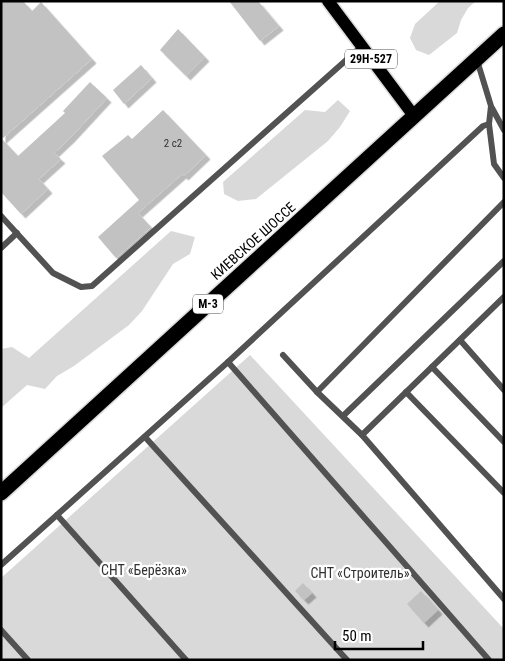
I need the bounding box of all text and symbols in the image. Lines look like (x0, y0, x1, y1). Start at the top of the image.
road number: 29Н-527 (345, 50, 397, 68)
house number: 2 с2 (164, 137, 182, 150)
street label: КИЕВСКОЕ ШОССЕ (208, 199, 298, 283)
road number: М-3 (193, 294, 223, 314)
park label: СНТ «Берёзка» (101, 562, 187, 578)
park label: СНТ «Строитель» (310, 565, 410, 581)
scale bar (335, 618, 422, 650)
text: 50 m (342, 627, 372, 645)

